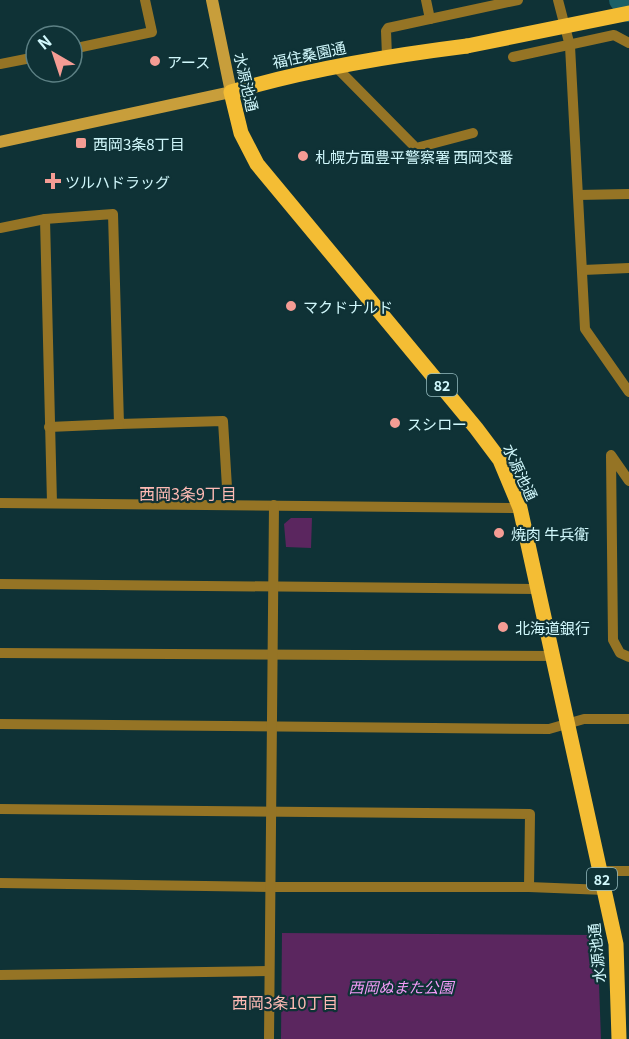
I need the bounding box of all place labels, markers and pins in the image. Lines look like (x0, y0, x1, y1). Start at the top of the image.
place label: アース (167, 51, 210, 72)
marker: アース (148, 54, 162, 68)
place label: 西岡3条8丁目 (93, 133, 185, 154)
marker: 西岡3条8丁目 (74, 136, 88, 150)
place label: 札幌方面豊平警察署 西岡交番 (315, 146, 513, 167)
marker: 札幌方面豊平警察署 西岡交番 (296, 149, 310, 163)
place label: ツルハドラッグ (65, 171, 170, 192)
marker: ツルハドラッグ (46, 174, 60, 188)
place label: マクドナルド (303, 296, 393, 317)
marker: マクドナルド (284, 299, 298, 313)
place label: スシロー (407, 413, 467, 434)
marker: スシロー (388, 416, 402, 430)
place label: 焼肉 牛兵衛 (511, 523, 589, 544)
marker: 焼肉 牛兵衛 (492, 526, 506, 540)
place label: 北海道銀行 (515, 617, 590, 638)
marker: 北海道銀行 (496, 620, 510, 634)

